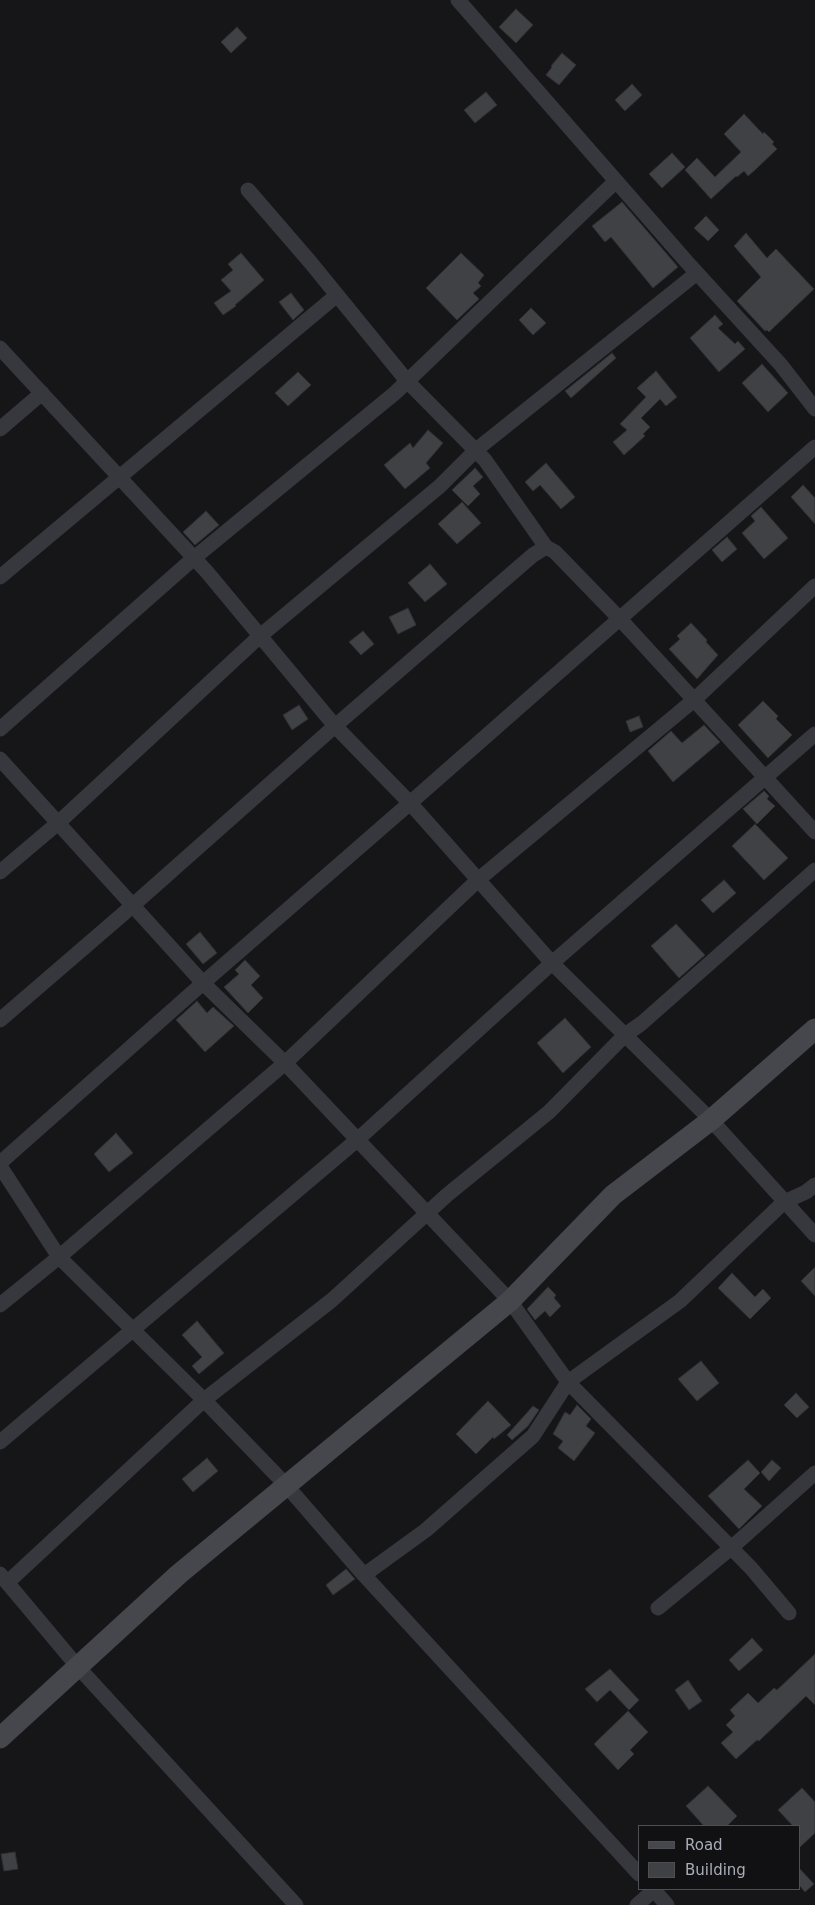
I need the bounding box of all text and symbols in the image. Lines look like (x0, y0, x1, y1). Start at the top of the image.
legend (638, 1825, 800, 1890)
text: Road (685, 1836, 723, 1854)
text: Building (685, 1861, 746, 1879)

